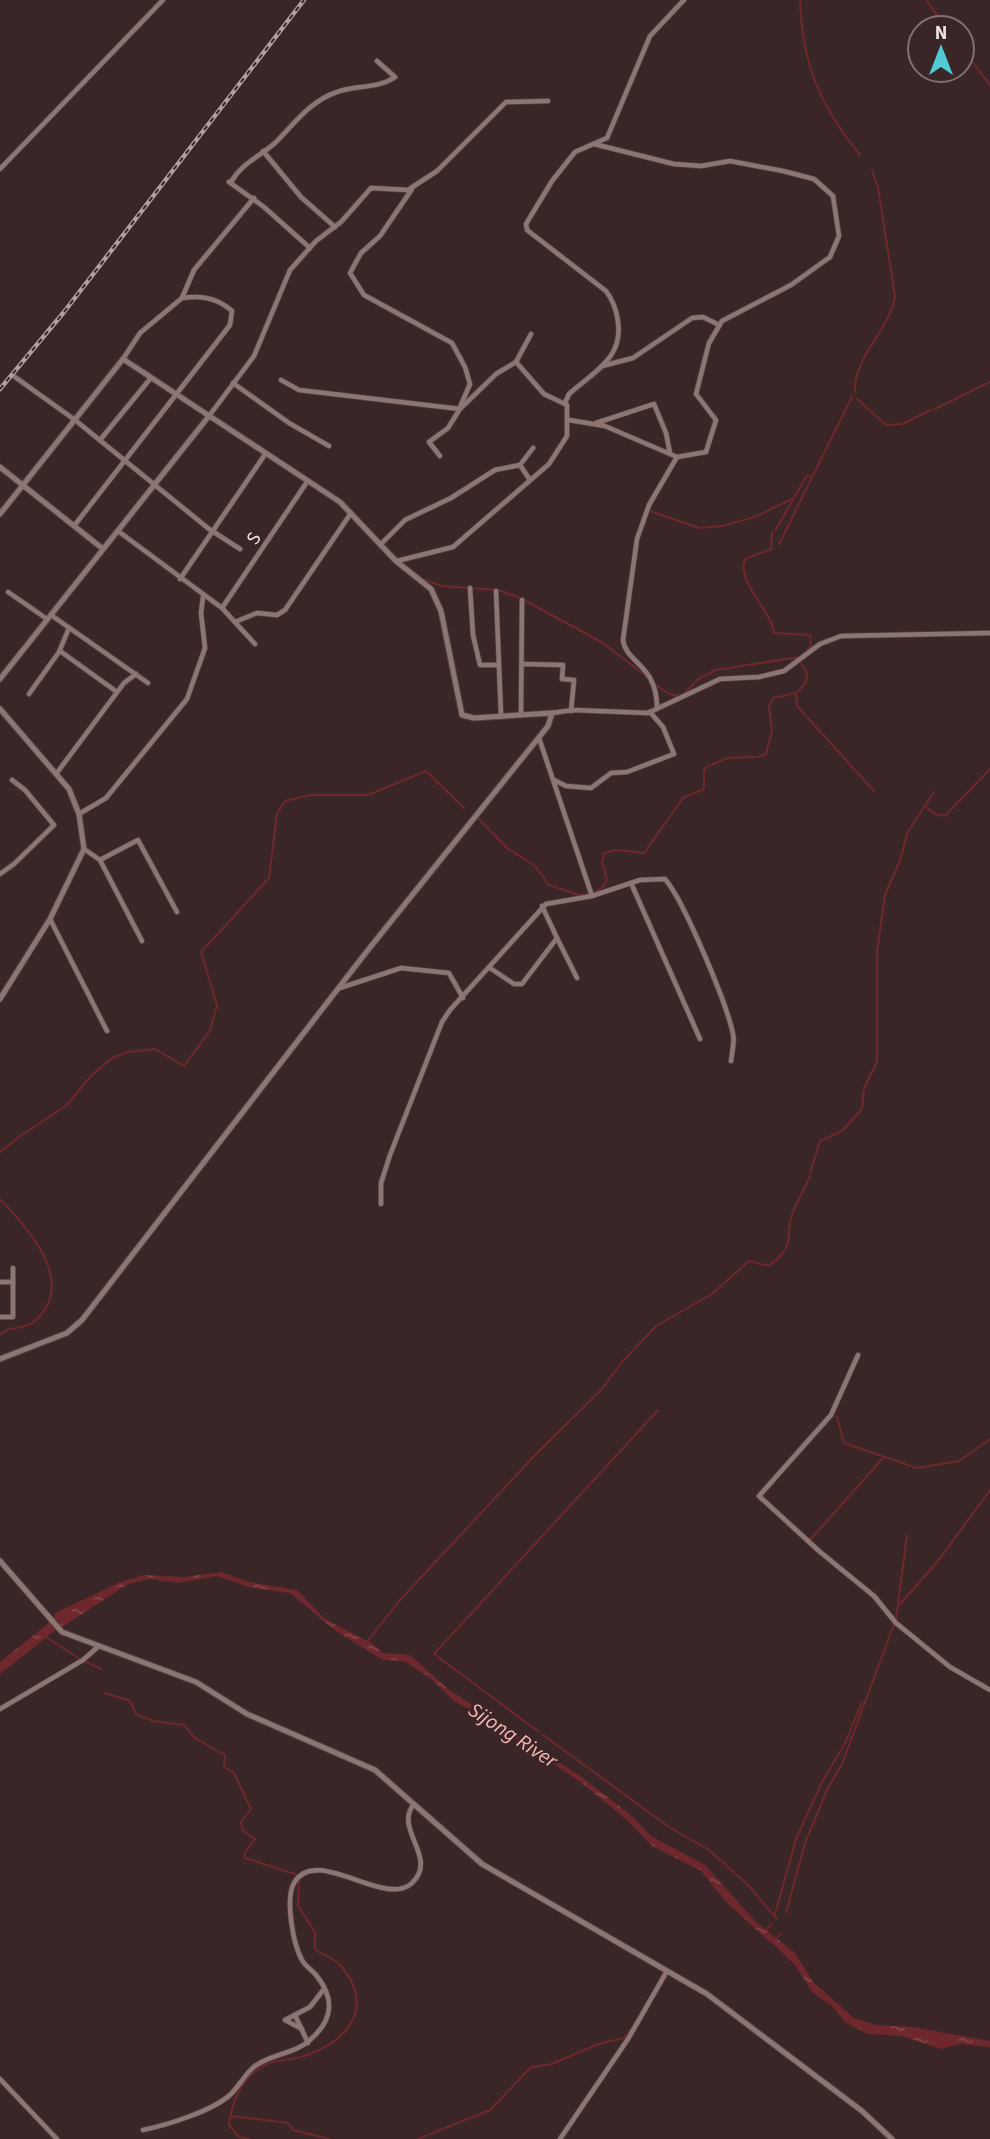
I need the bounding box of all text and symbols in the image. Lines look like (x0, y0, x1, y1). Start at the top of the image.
north arrow (906, 14, 976, 84)
text: N (935, 20, 947, 47)
street label: S (240, 527, 268, 550)
water label: Sijong River (462, 1695, 564, 1776)

